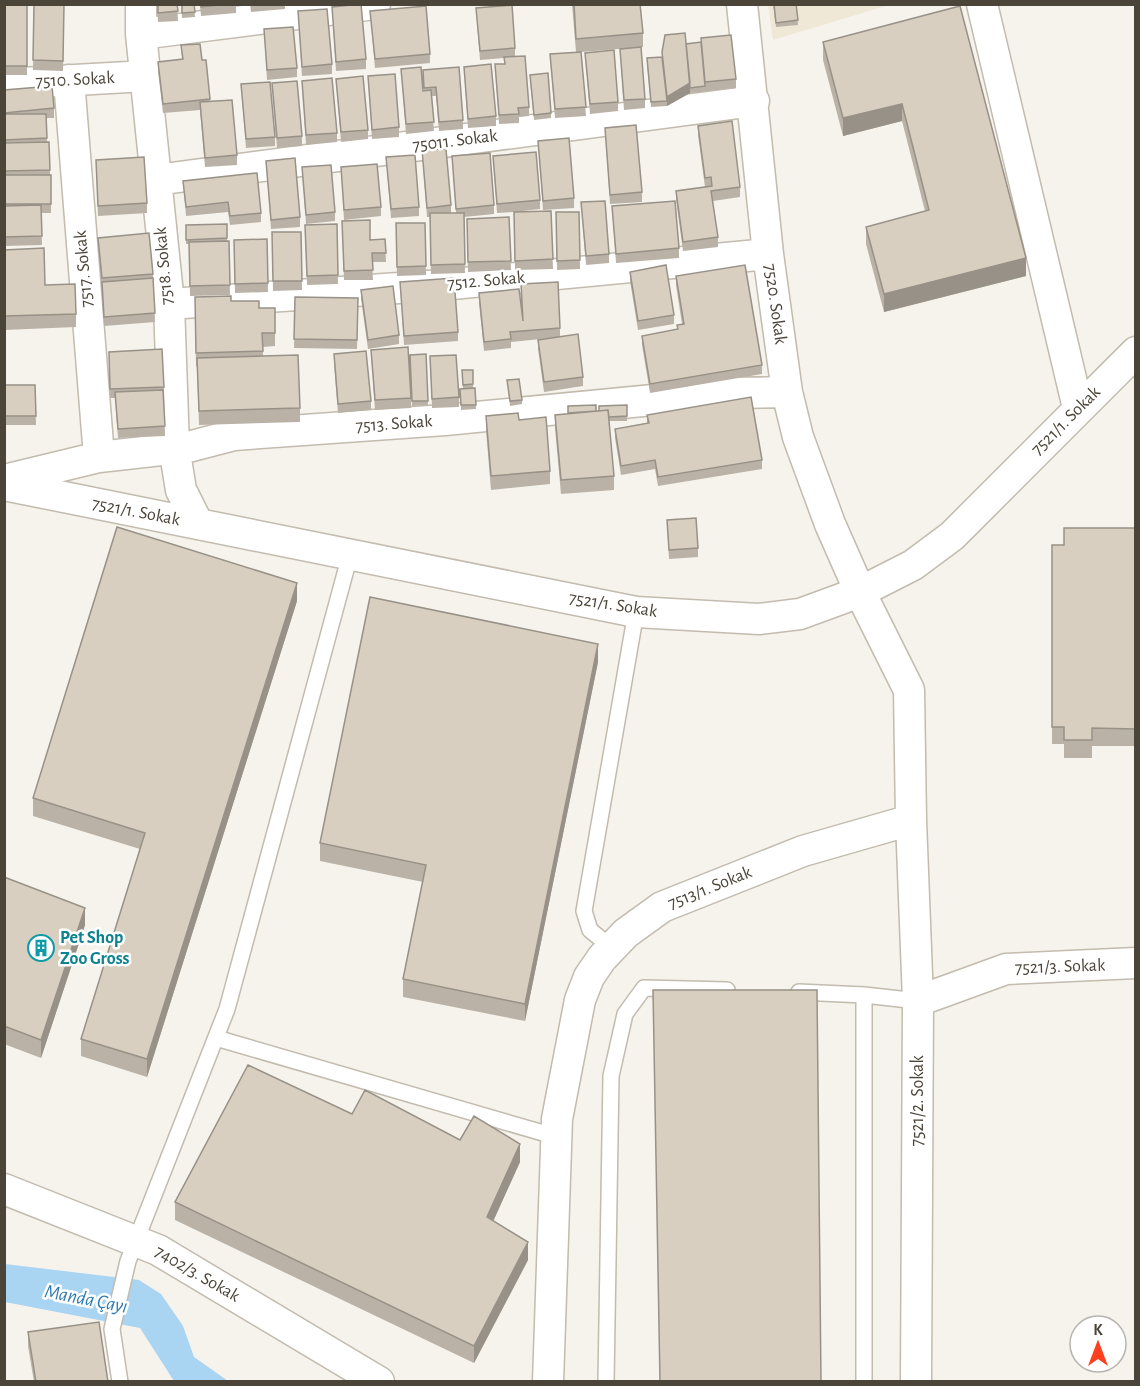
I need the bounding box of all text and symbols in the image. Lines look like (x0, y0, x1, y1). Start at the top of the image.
street label: 7510. Sokak (35, 69, 116, 91)
street label: 75011. Sokak (412, 127, 499, 155)
street label: 7518. Sokak (152, 225, 176, 306)
street label: 7517. Sokak (72, 229, 96, 308)
street label: 7520. Sokak (760, 263, 790, 346)
street label: 7512. Sokak (446, 269, 526, 293)
street label: 7521/1. Sokak (1028, 383, 1104, 459)
street label: 7513. Sokak (355, 412, 434, 436)
street label: 7521/1. Sokak (90, 495, 182, 529)
street label: 7521/1. Sokak (568, 589, 659, 621)
street label: 7513/1. Sokak (666, 863, 755, 913)
place label: Pet Shop Zoo Gross (60, 929, 130, 968)
building icon: Pet Shop Zoo Gross (26, 933, 56, 963)
street label: 7521/3. Sokak (1014, 956, 1106, 978)
street label: 7521/2. Sokak (909, 1055, 927, 1147)
street label: 7402/3. Sokak (151, 1242, 243, 1306)
water label: Manda Çayı (43, 1281, 129, 1317)
north arrow (1068, 1314, 1128, 1374)
text: K (1093, 1322, 1103, 1338)

